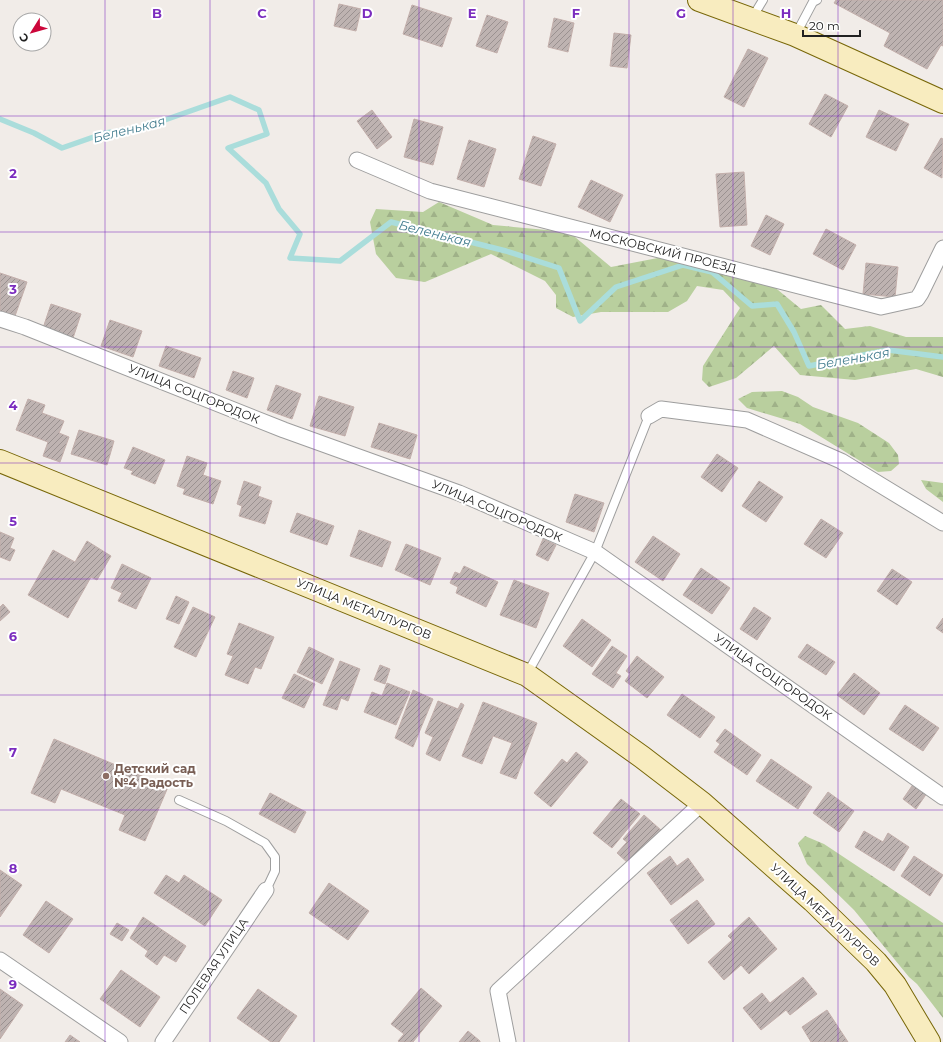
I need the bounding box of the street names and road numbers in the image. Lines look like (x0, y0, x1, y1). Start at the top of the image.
street label: МОСКОВСКИЙ ПРОЕЗД (588, 225, 739, 276)
street label: УЛИЦА СОЦГОРОДОК (126, 360, 262, 427)
street label: УЛИЦА СОЦГОРОДОК (430, 476, 565, 545)
street label: УЛИЦА МЕТАЛЛУРГОВ (295, 575, 434, 642)
street label: УЛИЦА СОЦГОРОДОК (712, 630, 835, 723)
street label: УЛИЦА МЕТАЛЛУРГОВ (768, 860, 883, 969)
street label: ПОЛЕВАЯ УЛИЦА (176, 915, 251, 1017)

